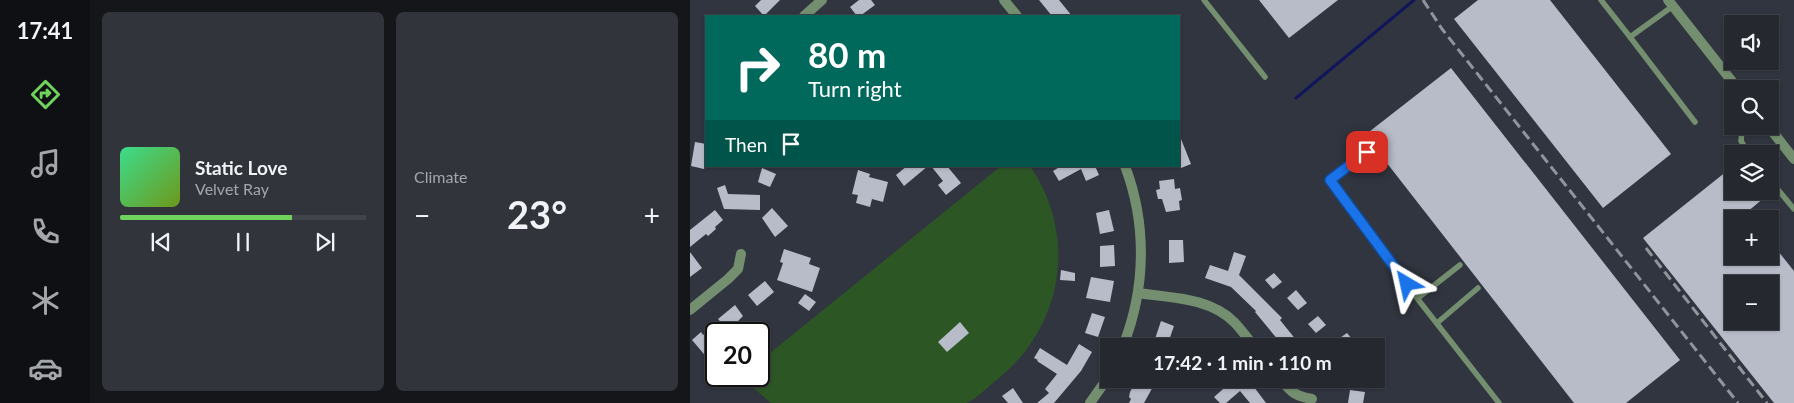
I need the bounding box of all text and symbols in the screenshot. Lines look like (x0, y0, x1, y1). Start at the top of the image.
map controls (1724, 15, 1779, 330)
button: sound (1724, 15, 1779, 70)
text: 17:41 (17, 17, 73, 44)
text: 80 m (808, 33, 886, 75)
icon: right (725, 35, 790, 100)
text: Turn right (808, 75, 902, 102)
icon: directions (28, 77, 63, 112)
button: search (1724, 80, 1779, 135)
icon: arrive (777, 130, 805, 158)
pin (1346, 131, 1388, 173)
text: Then (725, 133, 767, 156)
icon: arrive (1353, 138, 1381, 166)
button: layers (1724, 145, 1779, 200)
icon: music (28, 146, 63, 181)
text: Static Love (195, 156, 287, 179)
text: Climate (414, 167, 467, 186)
text: Velvet Ray (195, 179, 269, 198)
text: 23° (507, 191, 567, 237)
text: − (414, 198, 430, 232)
text: + (644, 198, 660, 232)
button: + (1724, 210, 1779, 265)
icon: phone (28, 214, 63, 249)
icon: previous (147, 228, 175, 256)
icon: pause (229, 228, 257, 256)
icon: next (311, 228, 339, 256)
position arrow (1380, 257, 1432, 309)
button: − (1724, 275, 1779, 330)
icon: climate (28, 283, 63, 318)
speed limit sign: 20 (705, 322, 770, 387)
icon: car (28, 351, 63, 386)
text: 17:42 · 1 min · 110 m (1153, 351, 1332, 374)

